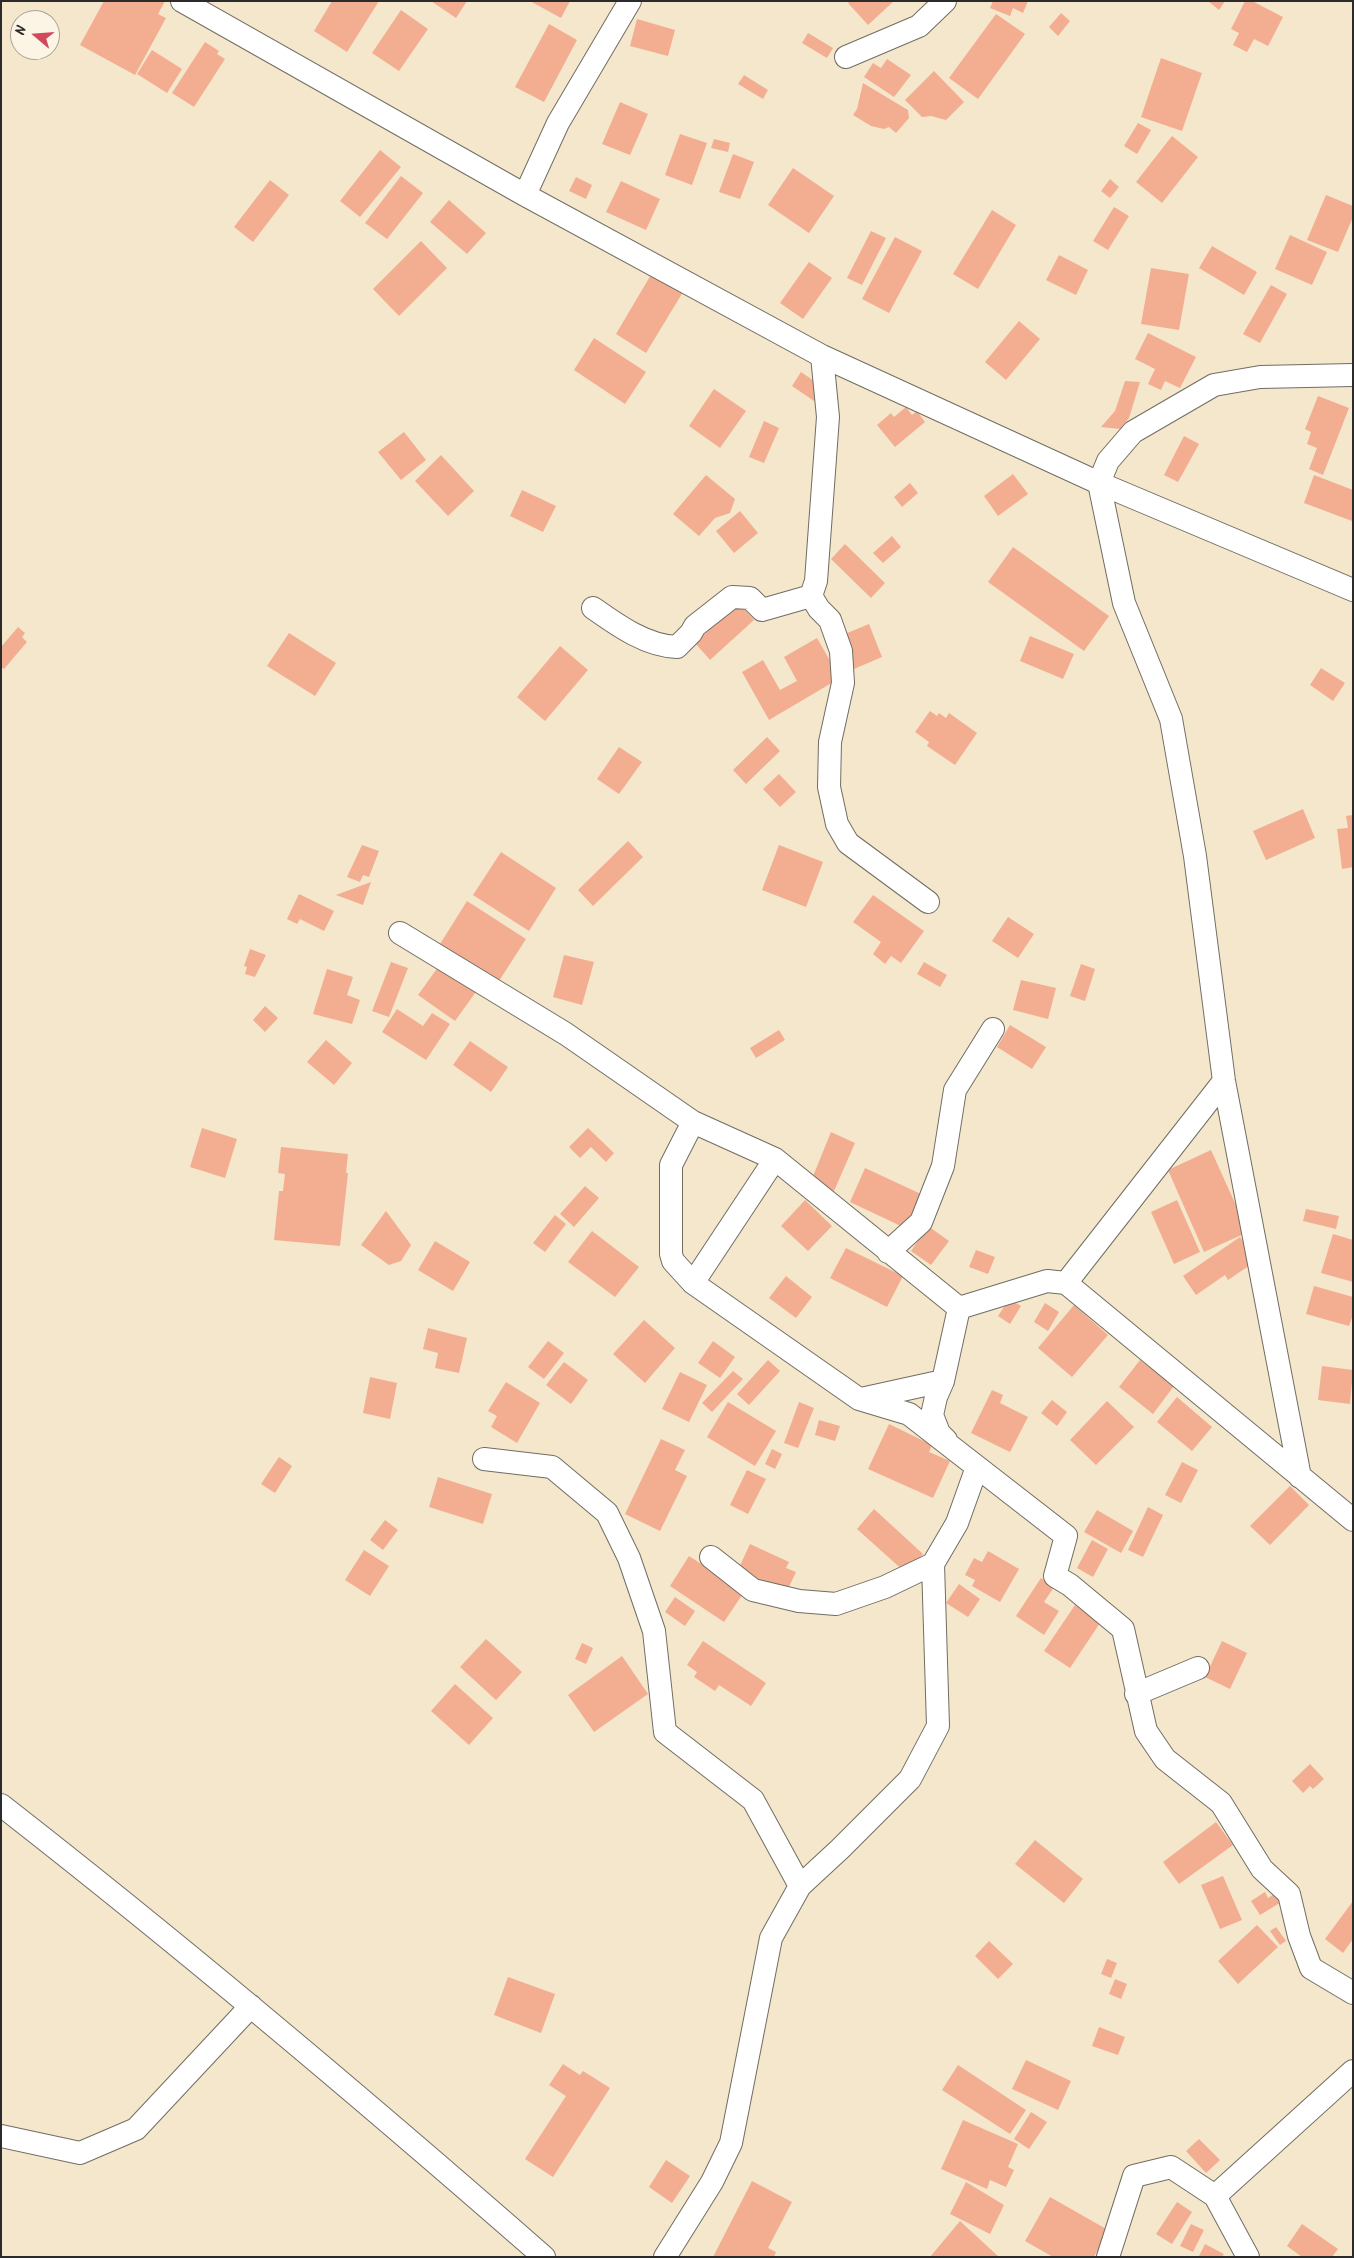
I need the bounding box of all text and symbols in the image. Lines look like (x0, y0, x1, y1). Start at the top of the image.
north arrow (10, 10, 60, 60)
text: N (10, 23, 34, 38)

